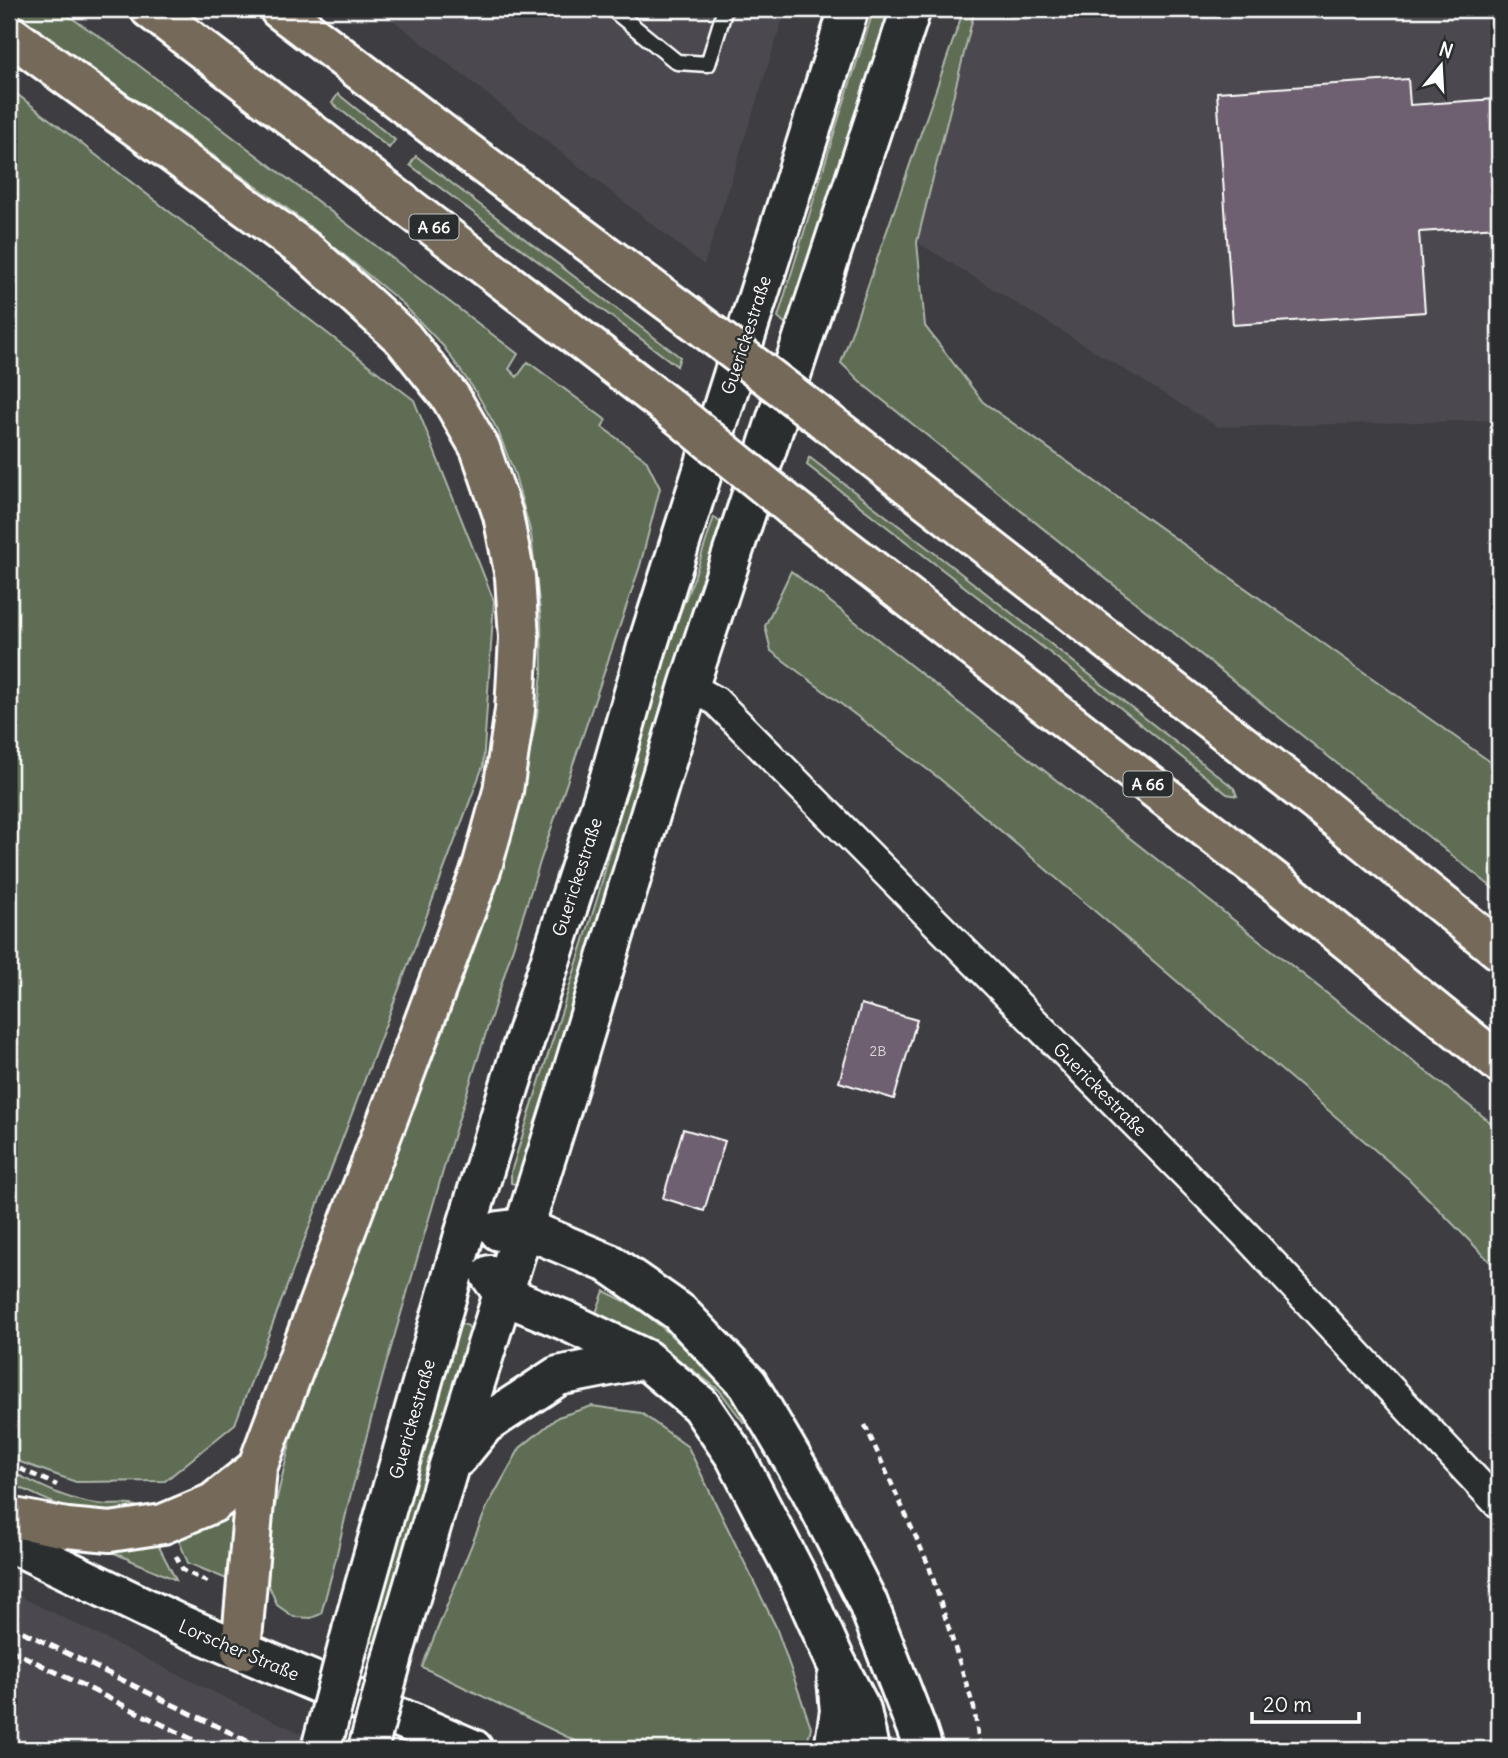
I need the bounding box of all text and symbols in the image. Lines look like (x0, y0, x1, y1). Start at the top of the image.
north arrow (1406, 32, 1476, 102)
text: N (1436, 36, 1456, 63)
road number: A 66 (410, 215, 458, 240)
street label: Guerickestraße (716, 273, 776, 397)
road number: A 66 (1124, 772, 1172, 796)
street label: Guerickestraße (547, 815, 607, 939)
street label: Guerickestraße (1048, 1037, 1152, 1141)
house number: 2B (870, 1042, 886, 1060)
street label: Guerickestraße (384, 1356, 440, 1482)
street label: Lorscher Straße (175, 1614, 303, 1686)
scale bar (1252, 1681, 1359, 1725)
text: 20 m (1263, 1691, 1312, 1718)

